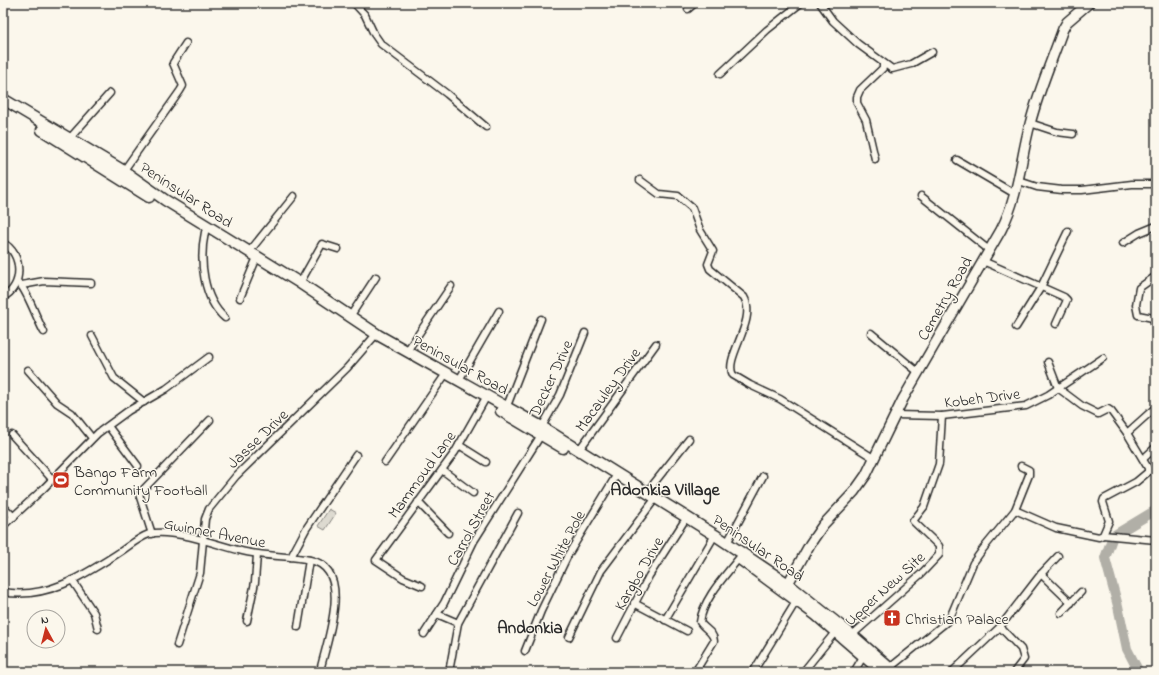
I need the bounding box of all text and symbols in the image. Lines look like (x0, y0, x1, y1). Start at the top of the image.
street label: Peninsular Road (135, 157, 237, 235)
street label: Cemetry Road (912, 252, 980, 346)
street label: Peninsular Road (408, 329, 512, 402)
street label: Decker Drive (523, 336, 580, 422)
street label: Macauley Drive (570, 342, 648, 437)
street label: Kobeh Drive (943, 382, 1022, 416)
street label: Jasse Drive (222, 403, 295, 475)
street label: Mammoud Lane (383, 426, 463, 524)
place label: Bango Farm Community Football (73, 461, 208, 503)
sports icon: Bango Farm Community Football (51, 470, 71, 490)
district label: Adonkia Village (610, 478, 721, 505)
street label: Carrol Street (441, 487, 502, 571)
street label: Lower White Pole (521, 506, 593, 611)
street label: Peninsular Road (707, 509, 809, 588)
street label: Gwinner Avenue (162, 512, 268, 556)
street label: Kargbo Drive (609, 532, 671, 616)
street label: Upper New Site (839, 546, 932, 632)
church icon: Christian Palace (882, 608, 902, 628)
place label: Christian Palace (905, 608, 1010, 632)
north arrow (26, 609, 66, 649)
text: N (40, 612, 50, 628)
district label: Andonkia (497, 616, 563, 641)

